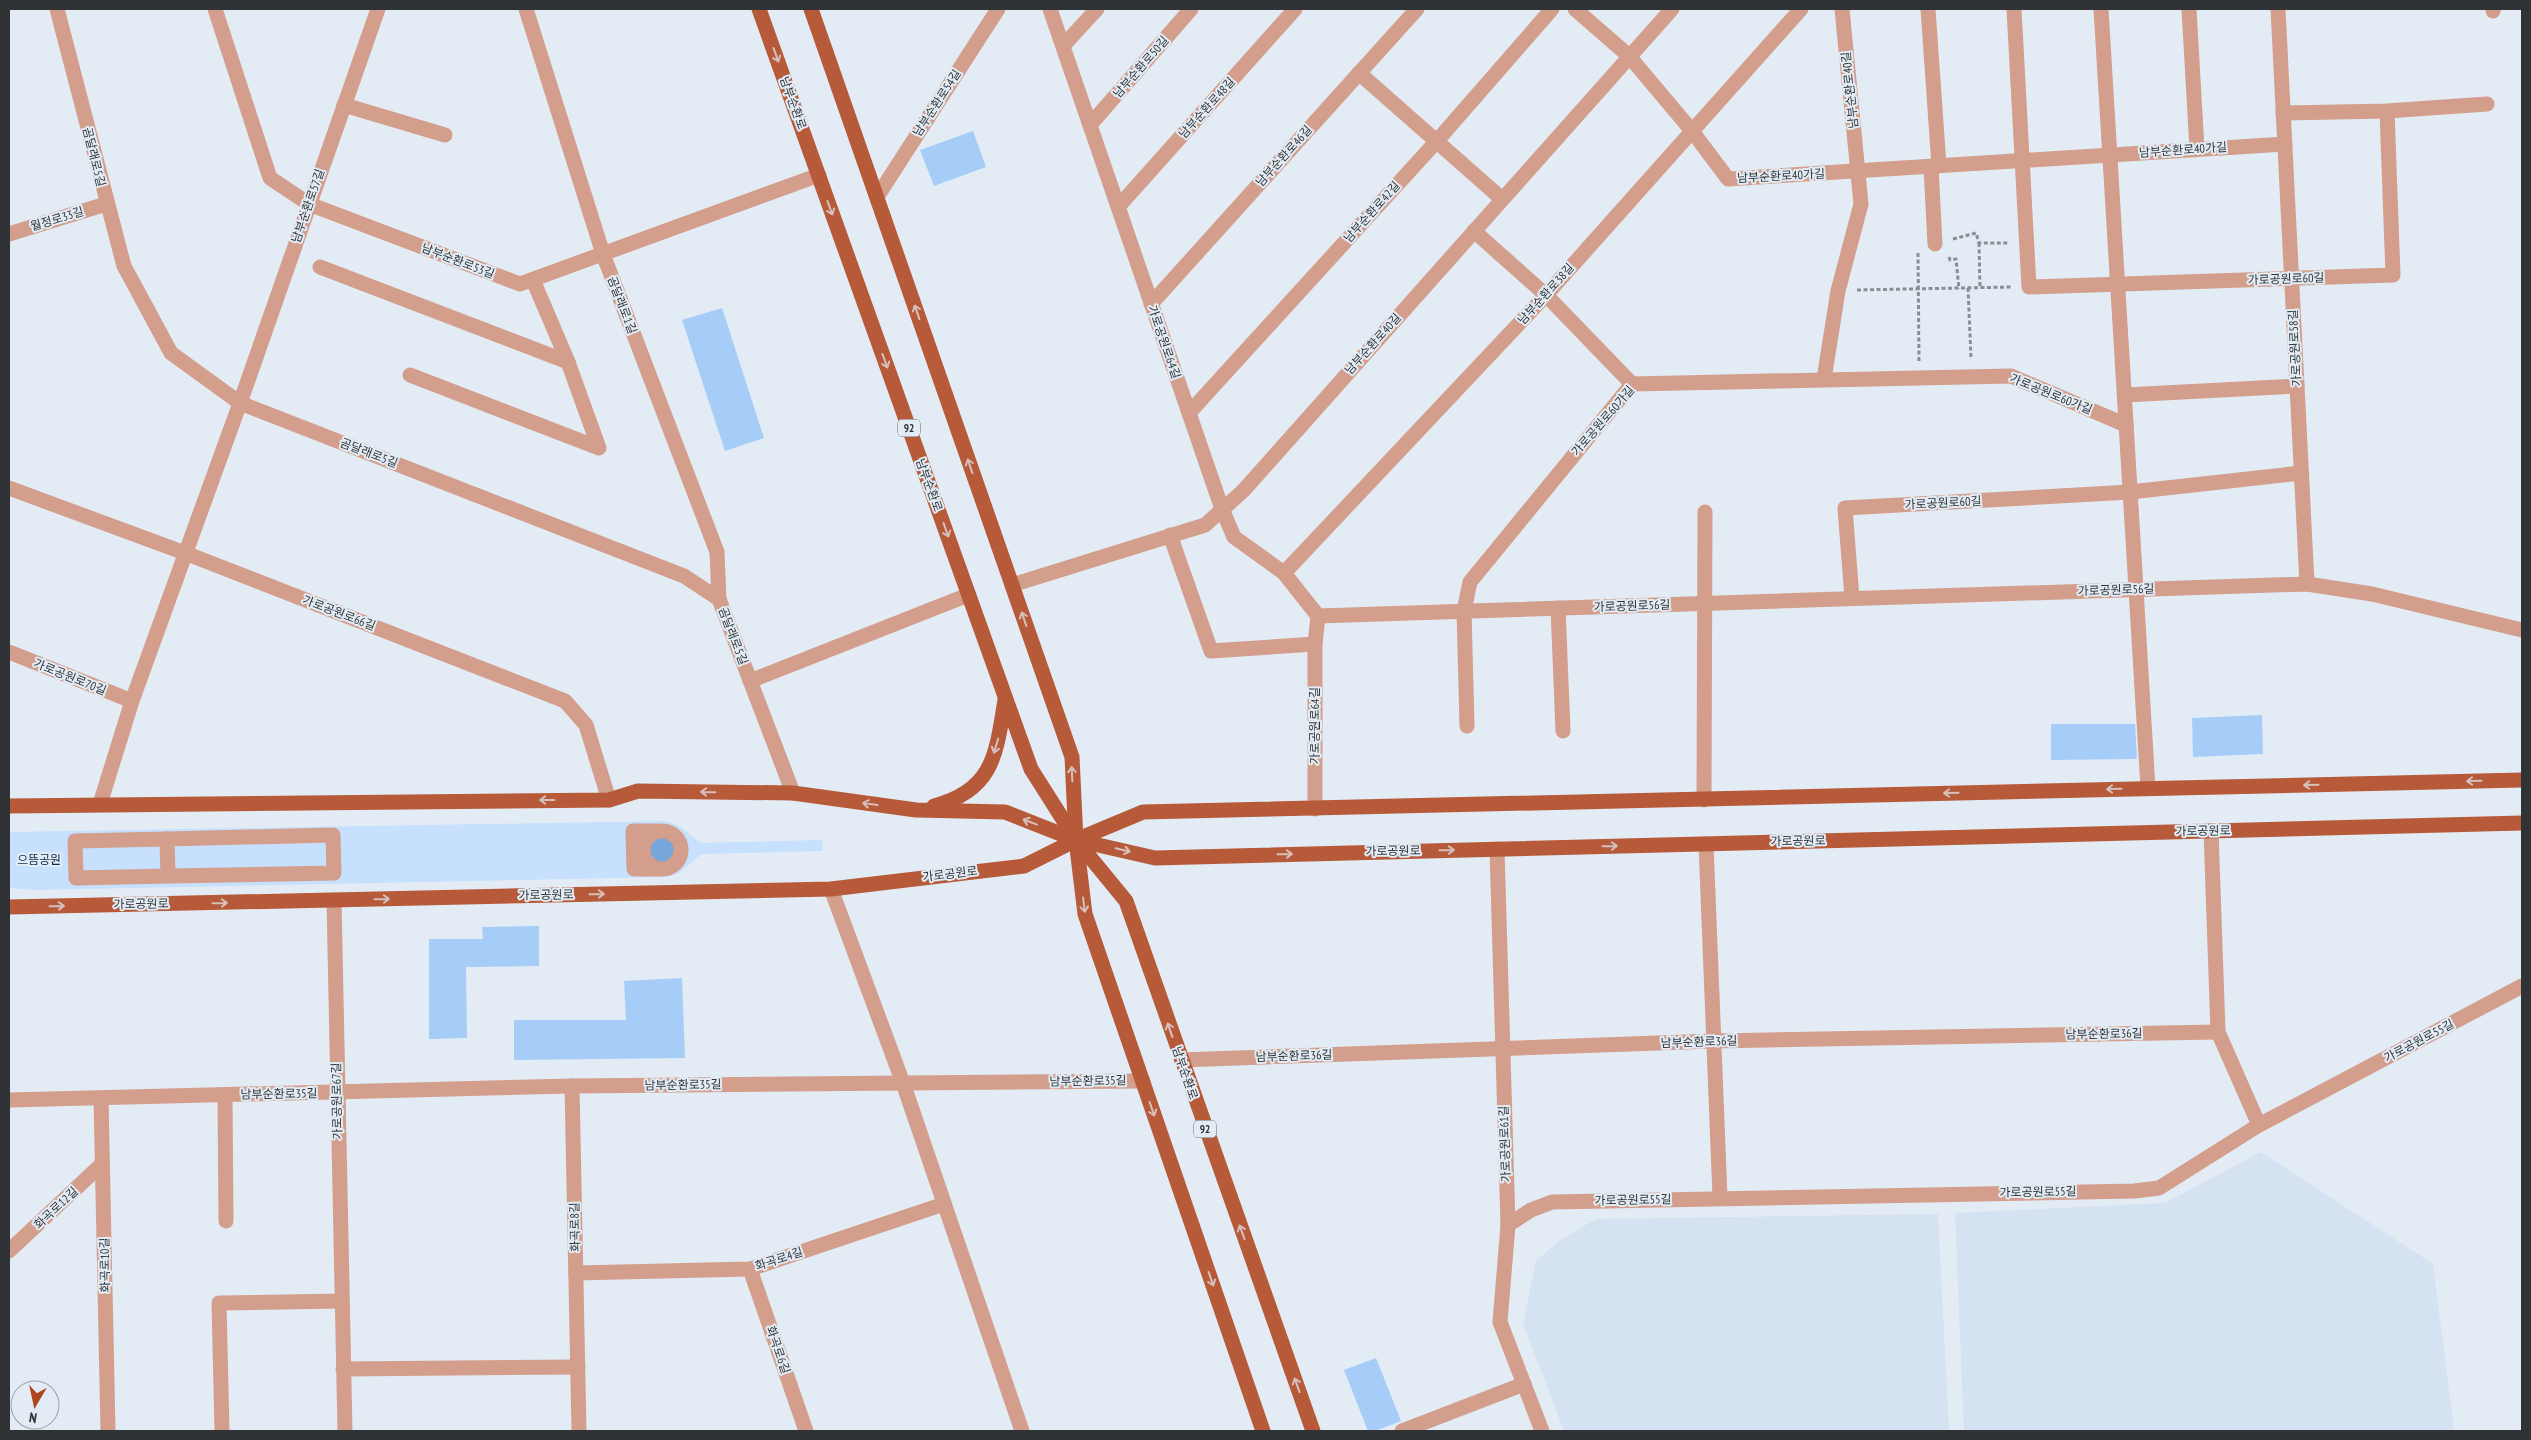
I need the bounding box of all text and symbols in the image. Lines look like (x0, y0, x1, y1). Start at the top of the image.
street label: 남부순환로50길 (1110, 33, 1172, 101)
one-way arrow (772, 46, 781, 62)
street label: 남부순환로40길 (1838, 51, 1861, 129)
street label: 남부순환로54길 (909, 66, 964, 139)
street label: 남부순환로 (777, 74, 810, 131)
street label: 남부순환로48길 (1175, 74, 1238, 141)
street label: 남부순환로46길 (1252, 122, 1315, 189)
street label: 곰달래로5길 (80, 126, 109, 188)
street label: 남부순환로40가길 (2139, 139, 2227, 160)
street label: 남부순환로40가길 (1737, 166, 1825, 185)
street label: 남부순환로57길 (288, 167, 327, 245)
street label: 남부순환로42길 (1340, 178, 1403, 245)
one-way arrow (826, 199, 835, 215)
street label: 월정로33길 (28, 203, 85, 234)
street label: 남부순환로53길 (420, 240, 497, 281)
street label: 남부순환로38길 (1514, 260, 1577, 327)
street label: 가로공원로60길 (2247, 270, 2325, 287)
street label: 곰달래로1길 (605, 274, 640, 336)
street label: 가로공원로64길 (1145, 303, 1184, 381)
one-way arrow (912, 305, 921, 321)
street label: 가로공원로58길 (2285, 309, 2304, 387)
street label: 남부순환로40길 (1341, 310, 1404, 377)
one-way arrow (881, 352, 890, 368)
street label: 가로공원로60가길 (2008, 370, 2095, 417)
street label: 가로공원로60가길 (1568, 383, 1637, 459)
road number: 92 (898, 419, 920, 436)
street label: 곰달래로5길 (338, 435, 400, 470)
street label: 남부순환로 (913, 456, 946, 513)
one-way arrow (965, 459, 974, 474)
street label: 가로공원로60길 (1904, 493, 1982, 512)
one-way arrow (941, 522, 951, 538)
street label: 가로공원로56길 (2077, 581, 2155, 598)
street label: 가로공원로66길 (301, 592, 378, 633)
street label: 가로공원로56길 (1593, 597, 1671, 614)
street label: 곰달래로5길 (716, 605, 751, 667)
one-way arrow (1018, 612, 1028, 628)
street label: 가로공원로70길 (32, 655, 109, 698)
street label: 가로공원로64길 (1307, 687, 1322, 765)
one-way arrow (991, 738, 1001, 754)
one-way arrow (1068, 766, 1077, 782)
one-way arrow (2466, 776, 2482, 786)
one-way arrow (2303, 780, 2319, 789)
one-way arrow (2106, 785, 2122, 794)
one-way arrow (701, 787, 717, 797)
one-way arrow (1943, 789, 1959, 798)
one-way arrow (539, 796, 555, 805)
one-way arrow (862, 799, 878, 809)
one-way arrow (1023, 817, 1038, 826)
street label: 가로공원로 (2175, 823, 2231, 838)
street label: 가로공원로 (1770, 833, 1826, 848)
one-way arrow (1601, 841, 1617, 851)
street label: 가로공원로 (1365, 843, 1421, 858)
one-way arrow (1439, 845, 1455, 855)
one-way arrow (1115, 846, 1131, 856)
one-way arrow (1276, 849, 1293, 859)
park label: 으뜸공원 (17, 852, 61, 867)
street label: 가로공원로 (922, 863, 978, 884)
street label: 가로공원로 (518, 887, 574, 902)
one-way arrow (589, 889, 605, 899)
one-way arrow (374, 894, 390, 904)
street label: 가로공원로 (113, 896, 169, 911)
one-way arrow (1079, 897, 1089, 913)
one-way arrow (212, 898, 228, 907)
one-way arrow (49, 901, 65, 911)
street label: 가로공원로55길 (2381, 1016, 2456, 1065)
one-way arrow (1165, 1023, 1174, 1038)
street label: 남부순환로36길 (2065, 1025, 2143, 1042)
street label: 남부순환로36길 (1660, 1033, 1738, 1050)
street label: 남부순환로 (1169, 1044, 1202, 1101)
street label: 남부순환로36길 (1255, 1047, 1333, 1064)
street label: 가로공원로67길 (328, 1062, 345, 1140)
street label: 남부순환로35길 (1049, 1072, 1127, 1089)
street label: 남부순환로35길 (644, 1076, 722, 1093)
street label: 남부순환로35길 (240, 1085, 318, 1102)
one-way arrow (1148, 1101, 1158, 1117)
street label: 가로공원로61길 (1496, 1105, 1513, 1183)
road number: 92 (1194, 1120, 1216, 1138)
street label: 화곡로12길 (30, 1183, 81, 1232)
street label: 가로공원로55길 (1999, 1183, 2077, 1200)
street label: 가로공원로55길 (1594, 1191, 1672, 1208)
street label: 화곡로8길 (567, 1202, 582, 1252)
one-way arrow (1237, 1225, 1246, 1241)
street label: 화곡로10길 (97, 1237, 112, 1293)
street label: 화곡로4길 (753, 1244, 805, 1273)
one-way arrow (1207, 1271, 1216, 1287)
street label: 화곡로6길 (763, 1324, 794, 1376)
one-way arrow (1292, 1378, 1301, 1394)
north arrow (10, 1380, 60, 1430)
text: N (28, 1408, 38, 1427)

